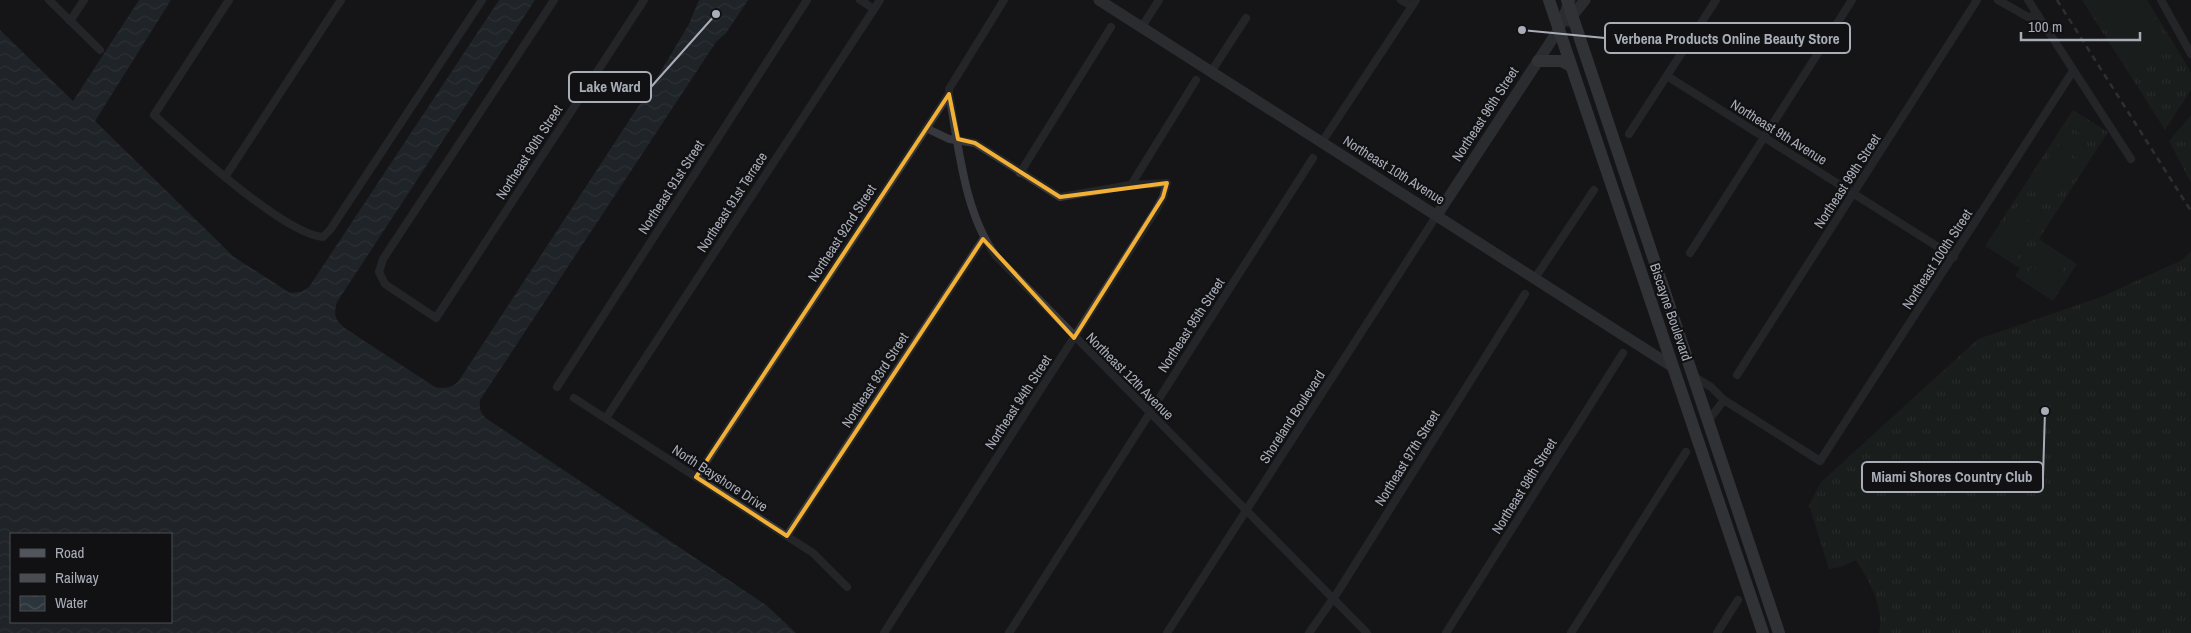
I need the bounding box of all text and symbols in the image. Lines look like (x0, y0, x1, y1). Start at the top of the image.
scale bar (2021, 10, 2140, 42)
text: 100 m (2028, 16, 2062, 37)
callout: Verbena Products Online Beauty Store (1605, 23, 1850, 53)
text: Verbena Products Online Beauty Store (1614, 28, 1840, 49)
street label: Northeast 96th Street (1448, 63, 1522, 165)
callout: Lake Ward (569, 72, 651, 102)
text: Lake Ward (579, 76, 641, 97)
street label: Northeast 9th Avenue (1727, 95, 1831, 169)
street label: Northeast 90th Street (492, 101, 566, 203)
street label: Northeast 99th Street (1810, 130, 1884, 232)
street label: Northeast 10th Avenue (1340, 131, 1448, 209)
street label: Northeast 91st Street (634, 137, 708, 237)
street label: Northeast 91st Terrace (693, 148, 771, 256)
street label: Northeast 92nd Street (804, 181, 880, 285)
street label: Northeast 100th Street (1898, 206, 1976, 312)
street label: Biscayne Boulevard (1646, 261, 1696, 363)
street label: Northeast 95th Street (1154, 274, 1228, 376)
street label: Northeast 12th Avenue (1082, 328, 1178, 424)
street label: Northeast 93rd Street (838, 329, 912, 431)
street label: Northeast 94th Street (981, 351, 1055, 453)
street label: Shoreland Boulevard (1255, 367, 1329, 467)
street label: Northeast 97th Street (1370, 407, 1444, 509)
street label: Northeast 98th Street (1487, 435, 1561, 537)
street label: North Bayshore Drive (669, 440, 771, 516)
callout: Miami Shores Country Club (1862, 462, 2043, 492)
text: Miami Shores Country Club (1871, 466, 2033, 487)
legend (10, 533, 172, 623)
text: Road (55, 542, 84, 563)
text: Railway (55, 567, 100, 588)
text: Water (55, 592, 87, 613)

